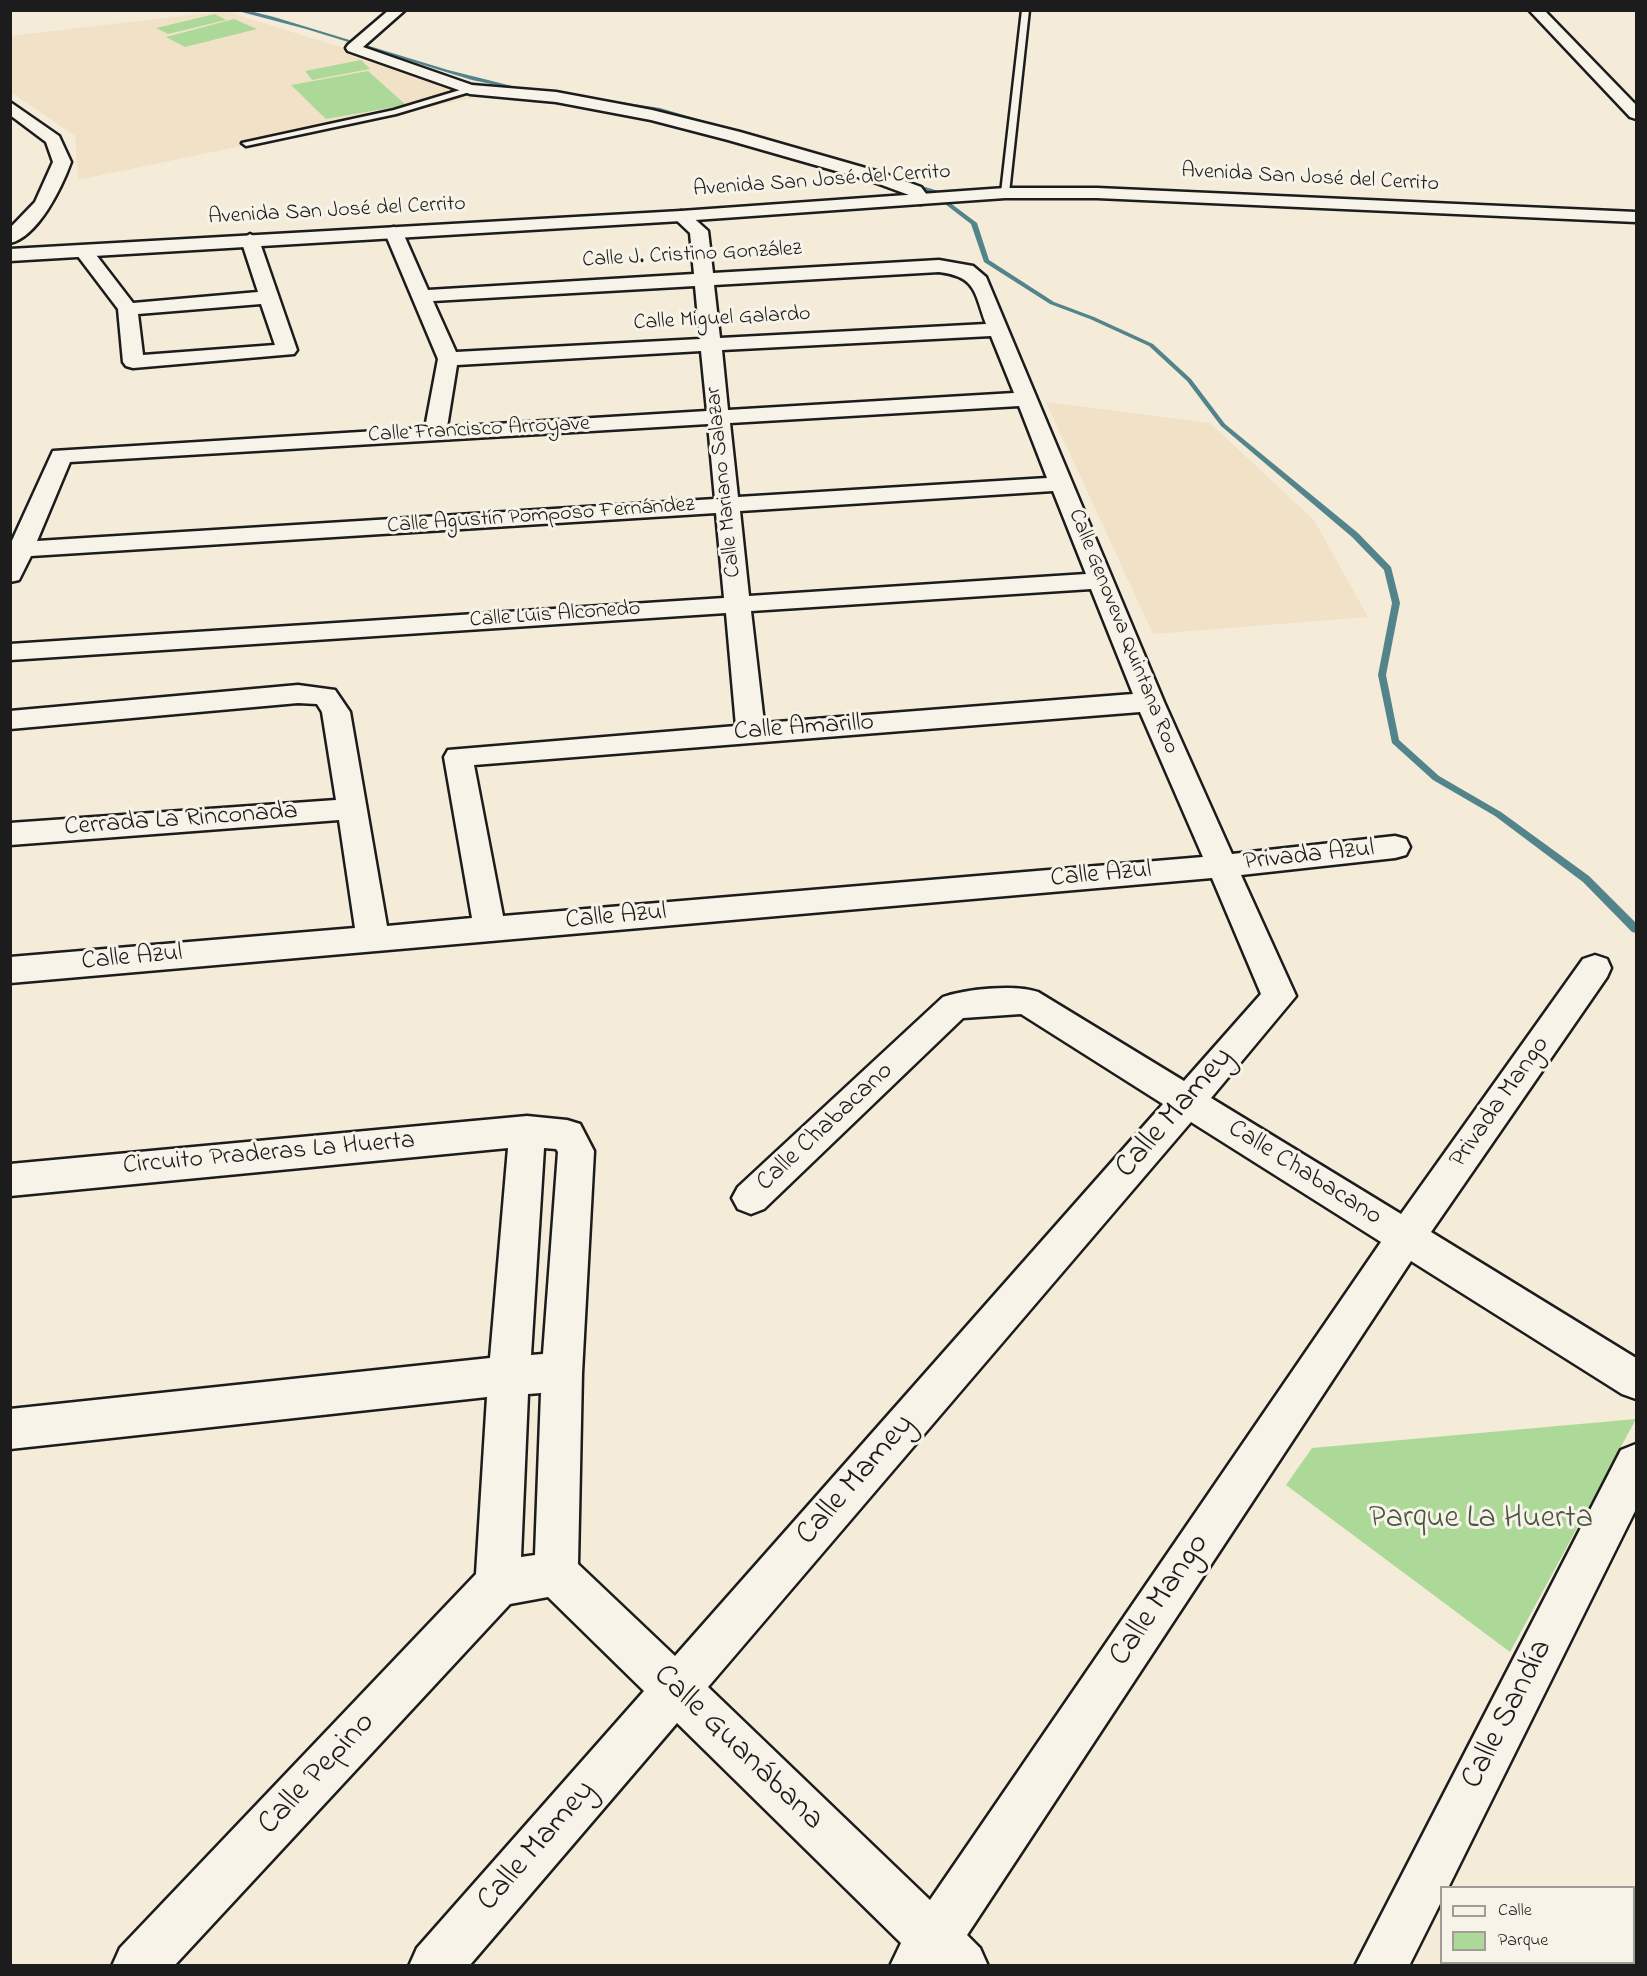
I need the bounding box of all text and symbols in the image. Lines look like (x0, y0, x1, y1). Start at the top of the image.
street label: Avenida San José del Cerrito (1181, 159, 1439, 199)
street label: Avenida San José del Cerrito (692, 160, 952, 204)
street label: Avenida San José del Cerrito (208, 192, 466, 232)
street label: Calle J. Cristino González (582, 237, 802, 275)
street label: Calle Miguel Galardo (633, 302, 811, 338)
street label: Calle Mariano Salazar (702, 385, 748, 579)
street label: Calle Francisco Arroyave (367, 412, 591, 450)
street label: Calle Agustín Pomposo Fernández (386, 493, 696, 541)
street label: Calle Genoveva Quintana Roo (1061, 506, 1183, 758)
street label: Calle Luis Alconedo (469, 597, 641, 635)
street label: Calle Amarillo (733, 709, 875, 749)
street label: Cerrada La Rinconada (63, 797, 299, 845)
street label: Privada Azul (1242, 835, 1376, 879)
street label: Calle Azul (1049, 856, 1153, 896)
street label: Calle Azul (564, 898, 668, 938)
street label: Calle Azul (80, 939, 184, 979)
street label: Privada Mango (1444, 1031, 1558, 1175)
street label: Calle Mamey (1109, 1040, 1243, 1188)
street label: Calle Chabacano (751, 1057, 901, 1199)
street label: Calle Chabacano (1221, 1114, 1387, 1234)
street label: Circuito Praderas La Huerta (122, 1127, 416, 1183)
street label: Calle Mamey (790, 1407, 924, 1555)
park label: Parque La Huerta (1369, 1502, 1593, 1540)
street label: Calle Mango (1103, 1527, 1219, 1675)
street label: Calle Sandía (1455, 1634, 1563, 1796)
street label: Calle Guanábana (644, 1658, 830, 1840)
street label: Calle Pepino (251, 1705, 385, 1845)
street label: Calle Mamey (471, 1773, 605, 1921)
legend (1440, 1886, 1635, 1964)
text: Calle (1498, 1898, 1532, 1924)
text: Parque (1498, 1928, 1548, 1954)

